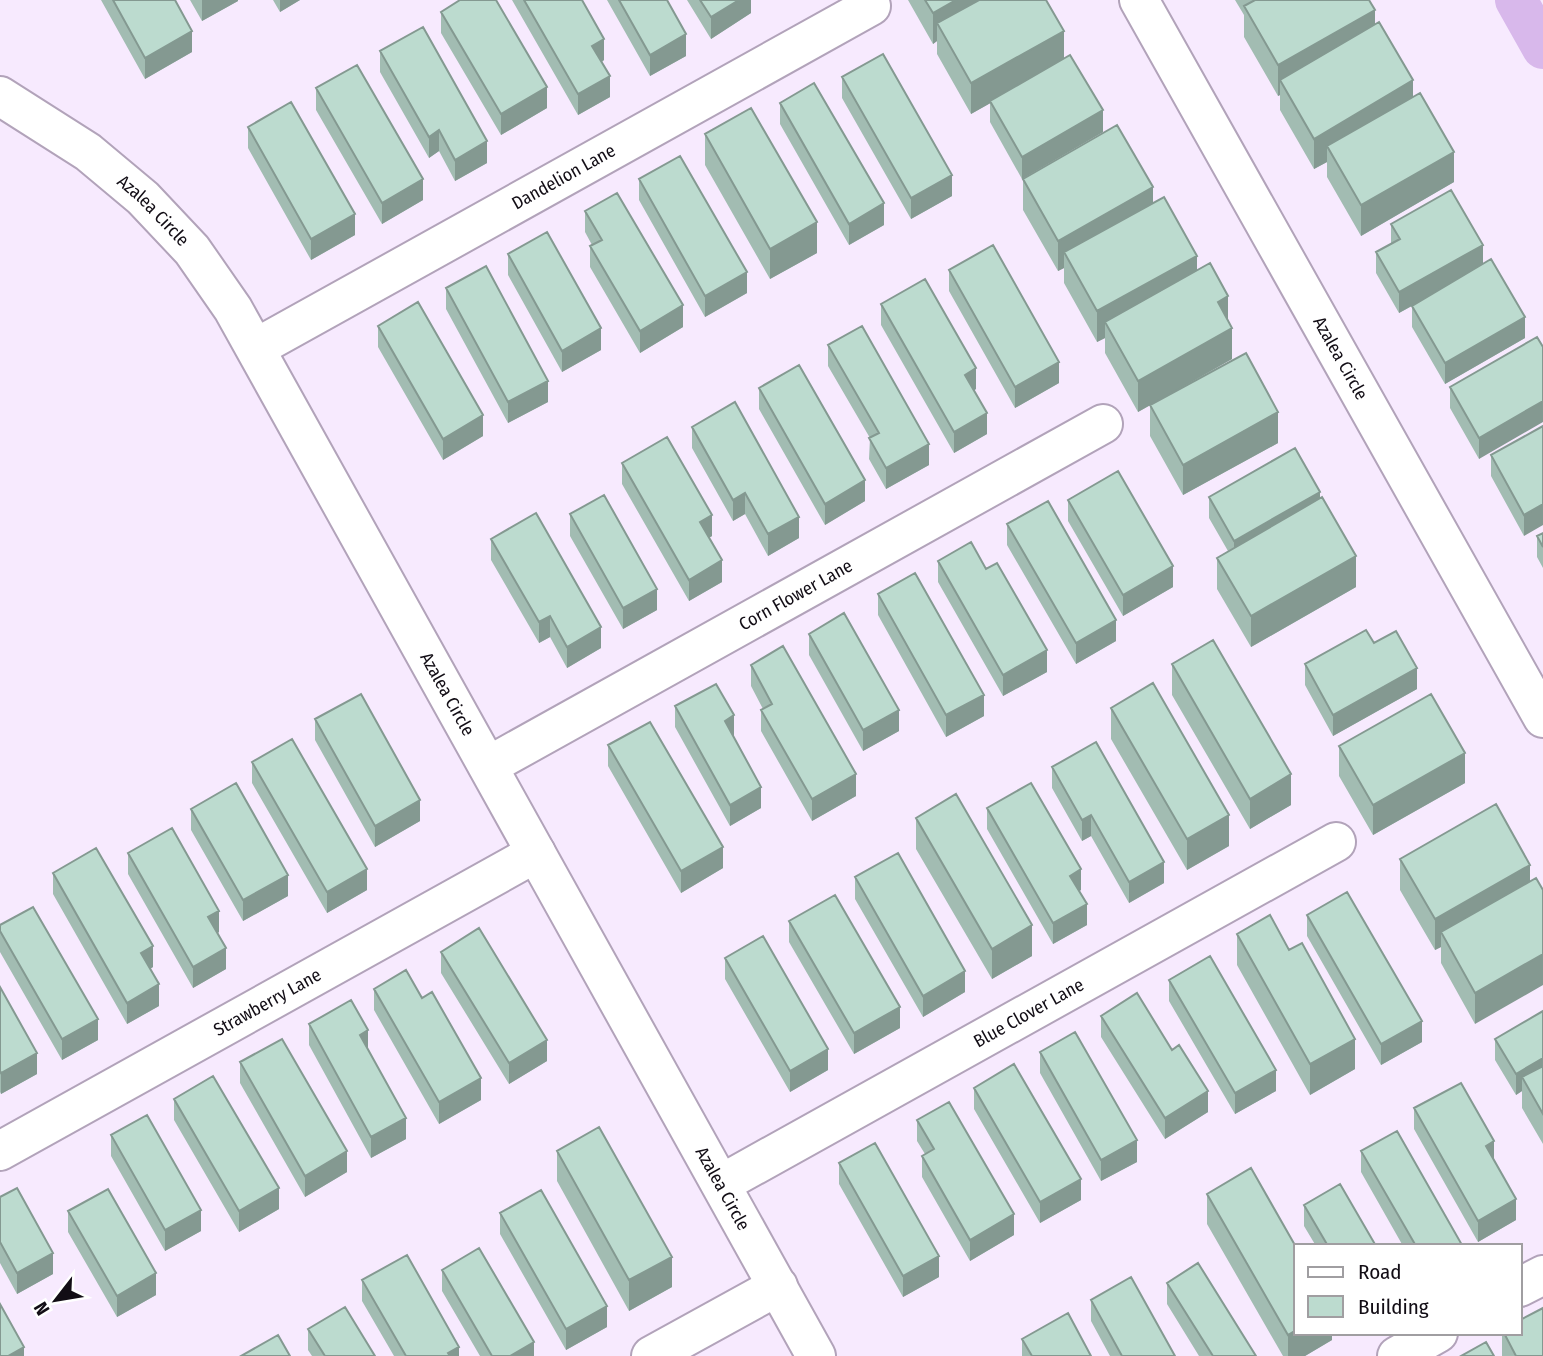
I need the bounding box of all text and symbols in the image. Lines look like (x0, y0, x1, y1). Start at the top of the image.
street label: Dandelion Lane (508, 139, 619, 214)
street label: Azalea Circle (113, 170, 194, 251)
street label: Azalea Circle (1308, 313, 1373, 404)
street label: Corn Flower Lane (735, 555, 856, 635)
street label: Azalea Circle (415, 648, 479, 740)
street label: Strawberry Lane (210, 964, 325, 1041)
street label: Blue Clover Lane (970, 973, 1088, 1052)
street label: Azalea Circle (691, 1143, 755, 1234)
legend (1294, 1244, 1522, 1335)
text: Road (1358, 1259, 1402, 1285)
north arrow (21, 1265, 91, 1335)
text: Building (1358, 1294, 1429, 1320)
text: N (29, 1298, 55, 1319)

